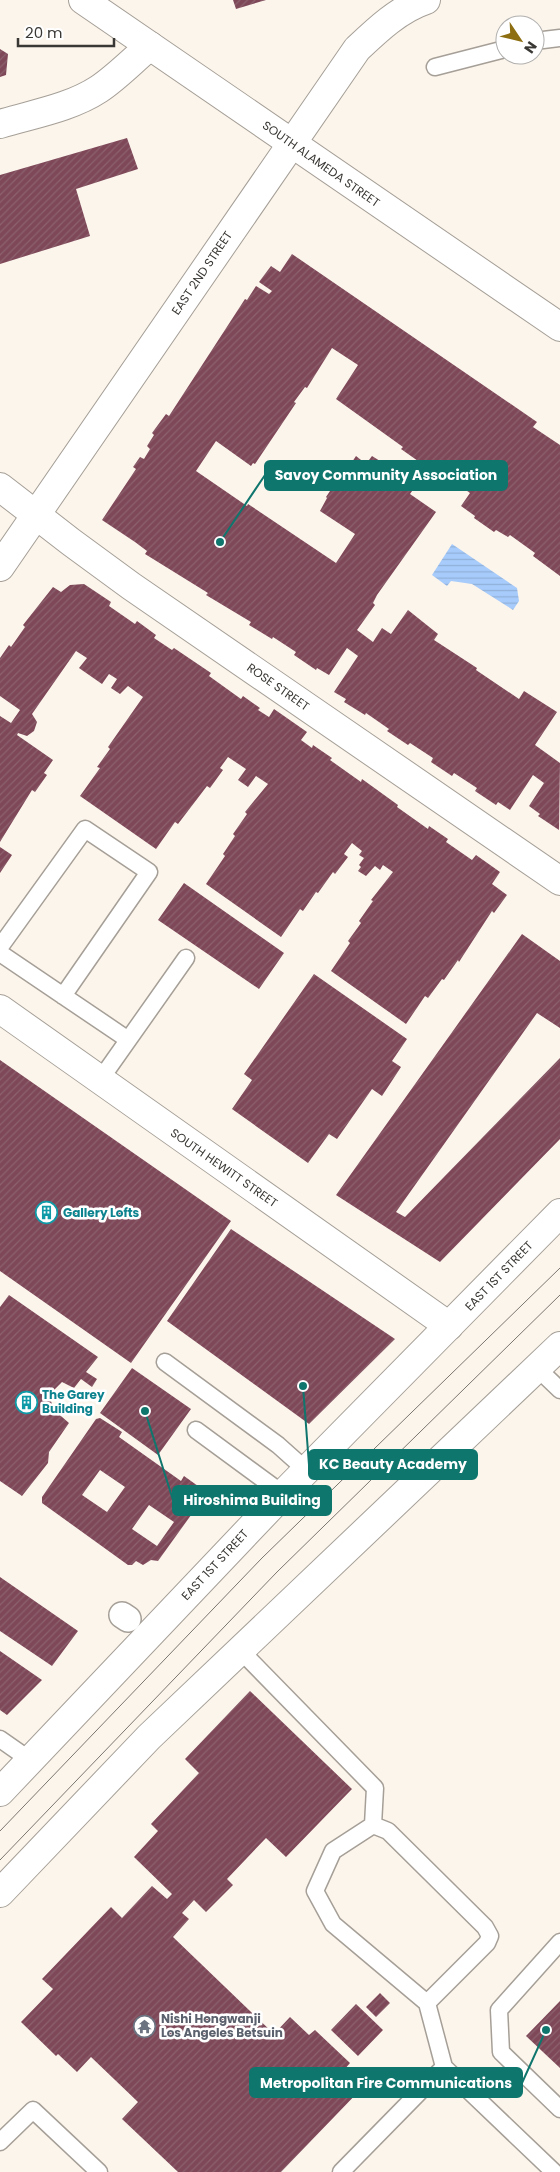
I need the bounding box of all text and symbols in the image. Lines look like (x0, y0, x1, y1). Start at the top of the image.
scale bar (18, 15, 114, 47)
north arrow (495, 15, 545, 65)
text: 20 m (25, 22, 63, 43)
text: N (519, 37, 542, 58)
street label: SOUTH ALAMEDA STREET (259, 117, 384, 211)
street label: EAST 2ND STREET (167, 227, 236, 318)
callout: Savoy Community Association (265, 461, 507, 490)
text: Savoy Community Association (275, 465, 497, 485)
street label: ROSE STREET (244, 659, 313, 715)
street label: SOUTH HEWITT STREET (167, 1124, 282, 1211)
building icon: Gallery Lofts (35, 1201, 59, 1225)
place label: Gallery Lofts (63, 1204, 140, 1221)
street label: EAST 1ST STREET (461, 1237, 537, 1314)
place label: The Garey Building (42, 1386, 105, 1417)
building icon: The Garey Building (14, 1390, 38, 1414)
callout: KC Beauty Academy (309, 1450, 477, 1479)
text: KC Beauty Academy (319, 1454, 467, 1474)
callout: Hiroshima Building (173, 1486, 331, 1515)
text: Hiroshima Building (183, 1490, 321, 1510)
street label: EAST 1ST STREET (177, 1525, 252, 1604)
place label: Nishi Hongwanji Los Angeles Betsuin (161, 2010, 283, 2041)
temple icon: Nishi Hongwanji Los Angeles Betsuin (133, 2014, 157, 2038)
callout: Metropolitan Fire Communications (250, 2068, 522, 2097)
text: Metropolitan Fire Communications (260, 2073, 512, 2093)

